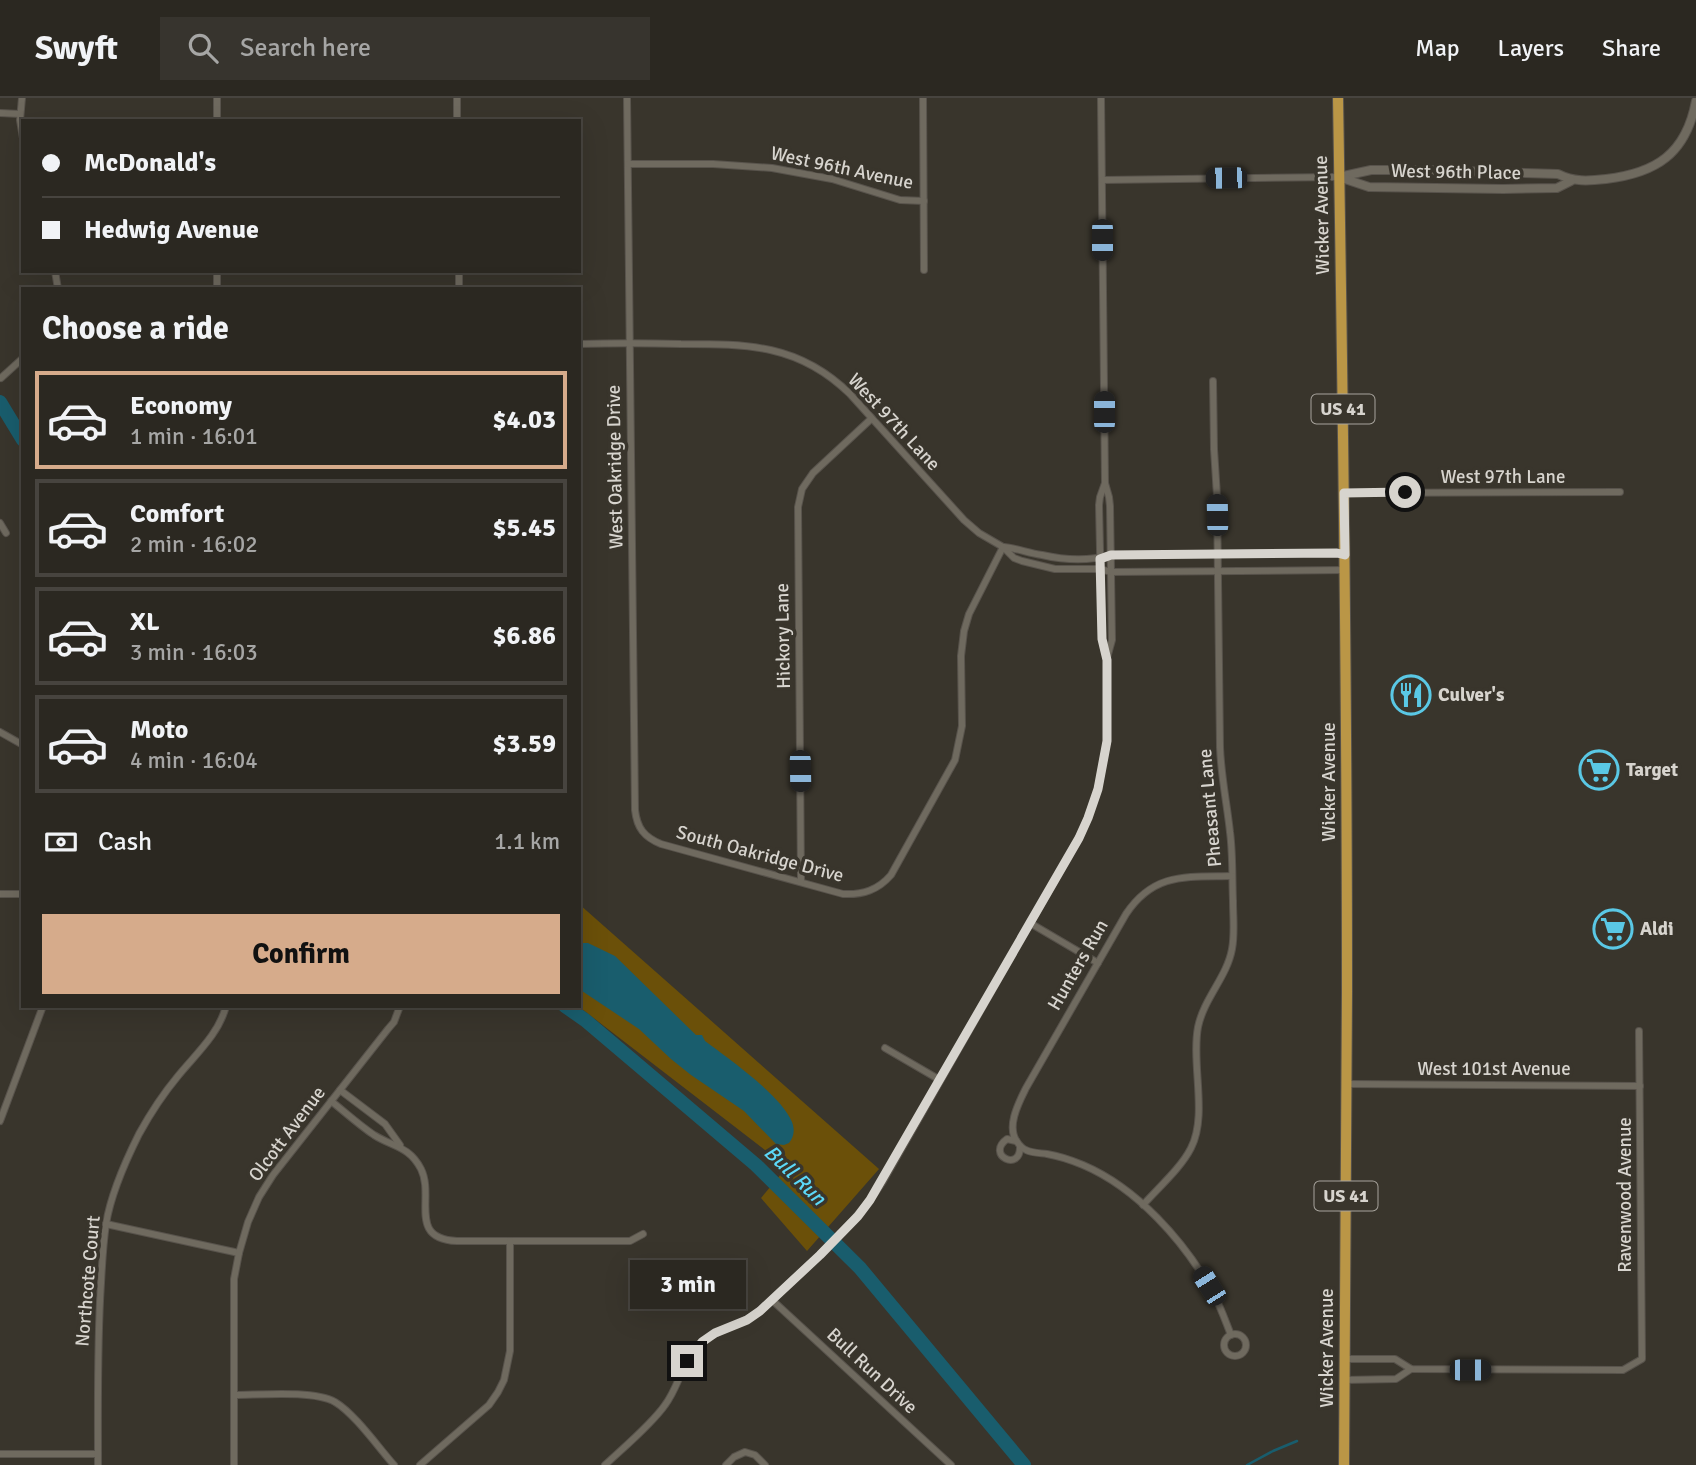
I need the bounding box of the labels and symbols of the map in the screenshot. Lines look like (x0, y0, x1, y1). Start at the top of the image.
street label: West 96th Avenue (768, 141, 916, 195)
street label: Wicker Avenue (1309, 155, 1335, 275)
street label: West 96th Place (1391, 159, 1521, 185)
car (1205, 167, 1248, 189)
car (1092, 219, 1113, 261)
street label: West 97th Lane (843, 368, 945, 476)
street label: West Oakridge Drive (602, 385, 628, 549)
car (1094, 391, 1115, 433)
road number: US 41 (1312, 394, 1374, 424)
street label: West 97th Lane (1441, 465, 1566, 489)
route start (1389, 476, 1421, 508)
car (1207, 494, 1228, 536)
street label: Hickory Lane (770, 583, 796, 689)
restaurant icon: Culver's (1390, 674, 1432, 716)
place label: Culver's (1438, 683, 1504, 707)
street label: Wicker Avenue (1317, 722, 1341, 842)
street label: Pheasant Lane (1193, 748, 1227, 868)
supermarket icon: Target (1578, 749, 1620, 791)
car (790, 750, 811, 792)
place label: Target (1626, 758, 1678, 782)
street label: South Oakridge Drive (674, 820, 846, 888)
supermarket icon: Aldi (1592, 908, 1634, 950)
street label: Hunters Run (1042, 915, 1114, 1015)
place label: Aldi (1640, 917, 1674, 941)
street label: West 101st Avenue (1417, 1057, 1571, 1081)
street label: Olcott Avenue (243, 1082, 331, 1186)
street label: Ravenwood Avenue (1613, 1117, 1637, 1273)
water label: Bull Run (759, 1139, 832, 1211)
road number: US 41 (1314, 1182, 1378, 1210)
street label: Northcote Court (70, 1214, 106, 1348)
callout: 3 min (629, 1260, 745, 1308)
car (1189, 1263, 1230, 1309)
street label: Wicker Avenue (1315, 1288, 1339, 1408)
street label: Bull Run Drive (822, 1323, 922, 1419)
route end (671, 1345, 703, 1377)
car (1450, 1360, 1492, 1381)

